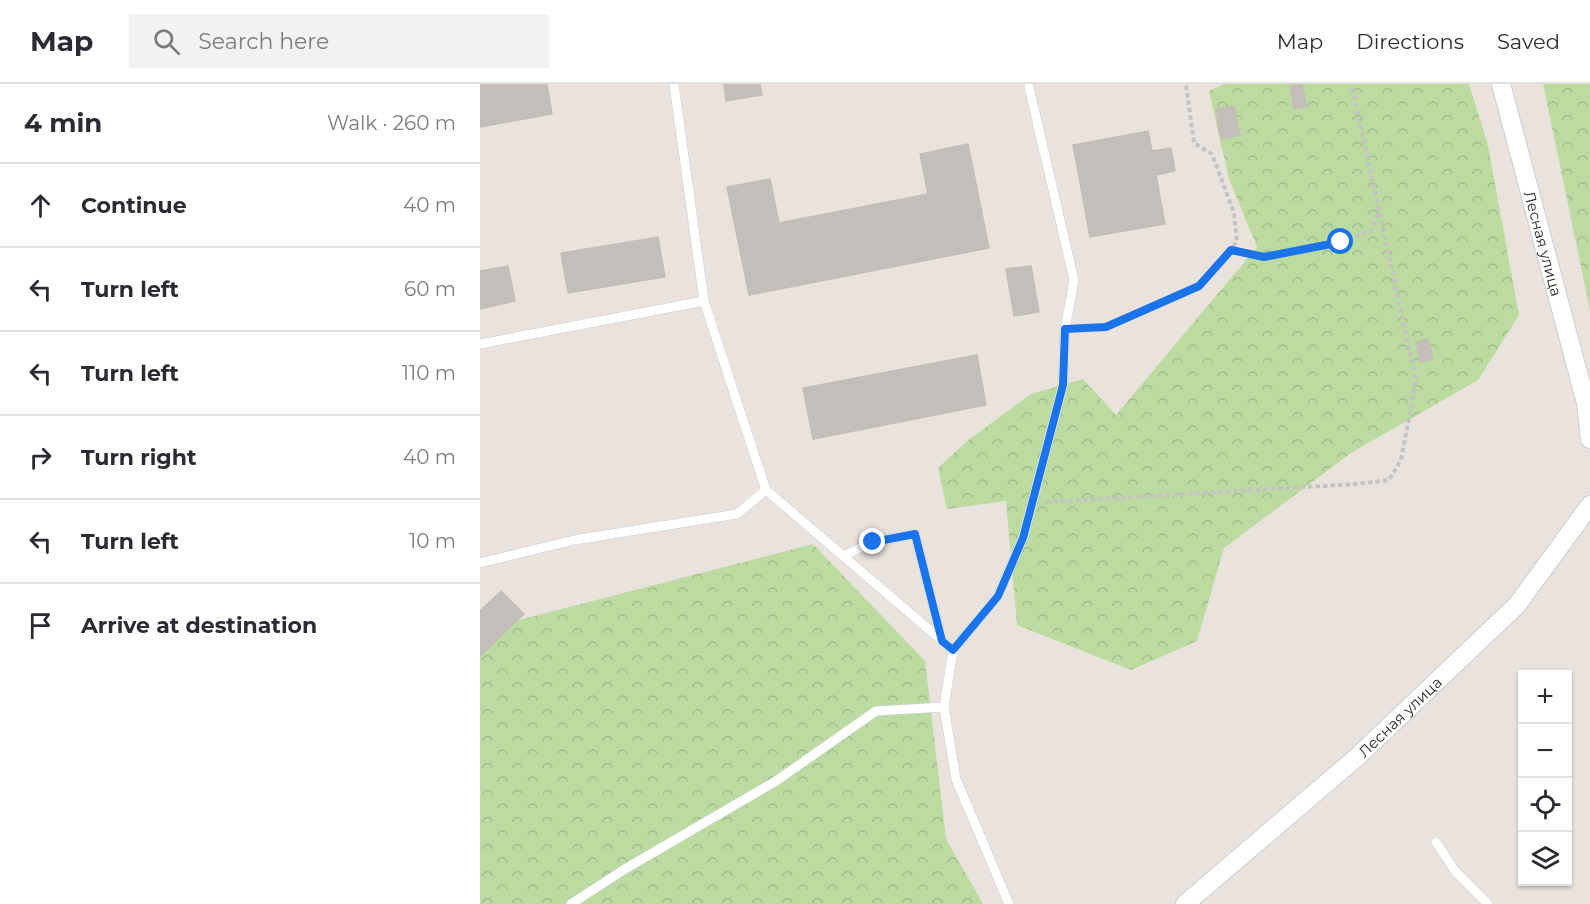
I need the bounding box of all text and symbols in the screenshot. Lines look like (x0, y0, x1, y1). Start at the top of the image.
search box (129, 14, 549, 68)
text: Map (30, 24, 93, 58)
icon: search (150, 25, 183, 58)
text: Search here (198, 28, 329, 55)
text: Map (1277, 29, 1323, 54)
text: Directions (1356, 29, 1464, 54)
text: Saved (1497, 29, 1560, 54)
text: 4 min (24, 107, 102, 139)
text: Walk · 260 m (327, 111, 456, 135)
icon: ahead (24, 189, 57, 222)
street label: Лесная улица (1520, 189, 1567, 298)
text: Continue (81, 192, 187, 219)
text: 40 m (403, 193, 456, 217)
route start (1327, 228, 1353, 254)
icon: left (24, 273, 57, 306)
text: Turn left (81, 276, 179, 303)
text: 60 m (404, 277, 456, 301)
icon: left (24, 357, 57, 390)
text: Turn left (81, 360, 179, 387)
text: 110 m (402, 361, 456, 385)
icon: right (24, 441, 57, 474)
text: Turn right (81, 444, 196, 471)
text: 40 m (403, 445, 456, 469)
icon: left (24, 525, 57, 558)
text: Turn left (81, 528, 179, 555)
route end (859, 528, 885, 554)
text: 10 m (409, 529, 456, 553)
icon: arrive (24, 609, 57, 642)
text: Arrive at destination (81, 612, 317, 639)
map controls (1518, 670, 1572, 886)
button: + (1518, 670, 1572, 724)
street label: Лесная улица (1354, 672, 1445, 761)
button: − (1518, 724, 1572, 778)
button: locate (1518, 778, 1572, 832)
button: layers (1518, 832, 1572, 886)

